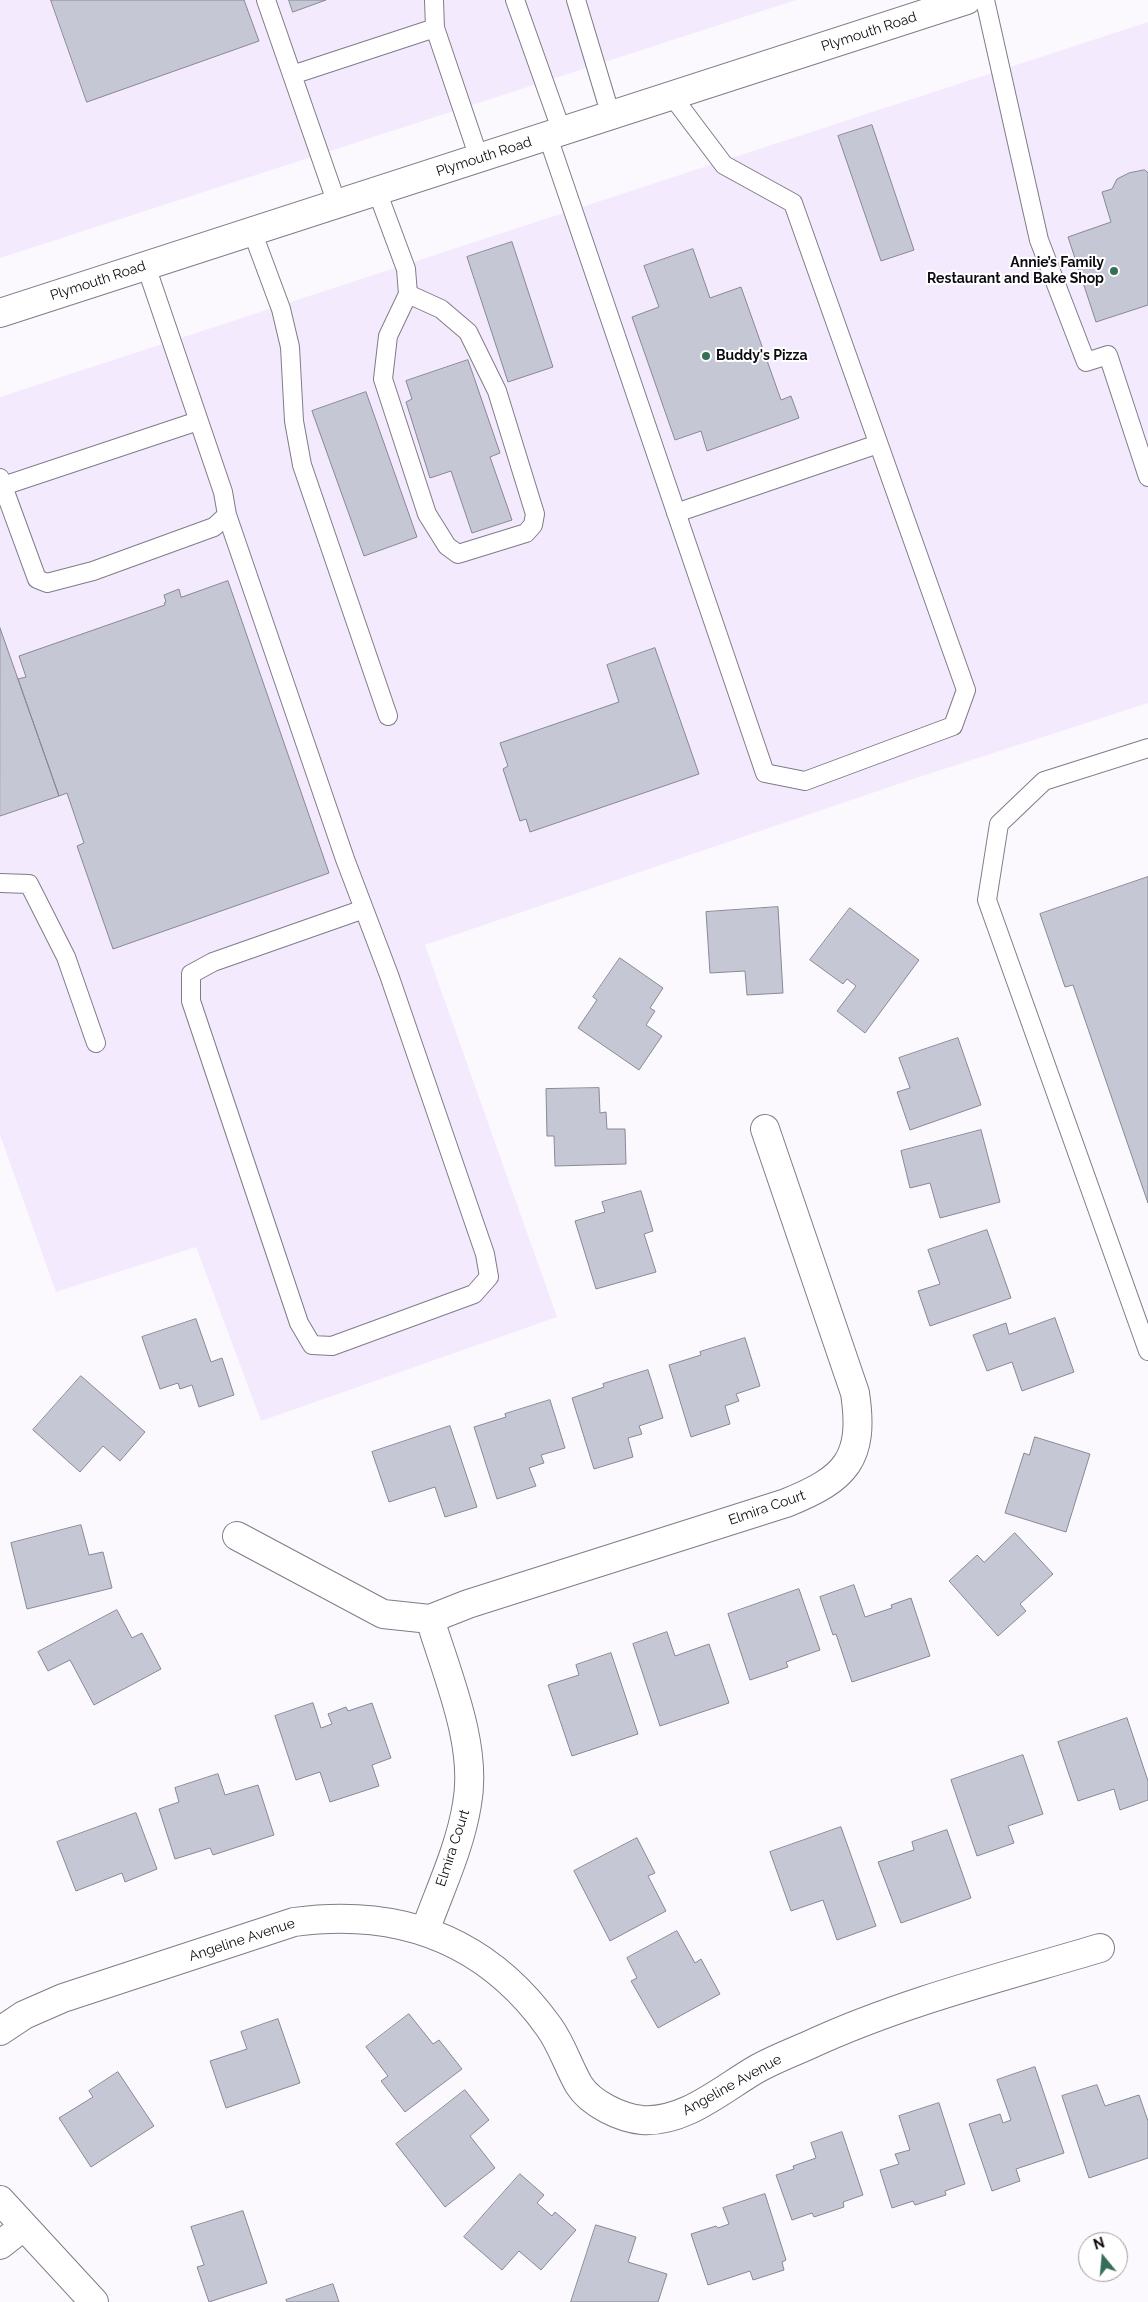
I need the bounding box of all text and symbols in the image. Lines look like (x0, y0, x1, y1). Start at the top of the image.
street label: Plymouth Road (819, 9, 919, 55)
street label: Plymouth Road (434, 134, 534, 180)
place label: Annie’s Family Restaurant and Bake Shop (927, 255, 1104, 288)
street label: Plymouth Road (48, 258, 148, 304)
marker: Annie’s Family Restaurant and Bake Shop (1108, 265, 1120, 277)
place label: Buddy's Pizza (716, 348, 807, 364)
marker: Buddy's Pizza (700, 350, 712, 362)
street label: Elmira Court (726, 1487, 808, 1529)
street label: Elmira Court (433, 1807, 473, 1889)
street label: Angeline Avenue (187, 1915, 297, 1965)
street label: Angeline Avenue (680, 2051, 784, 2119)
north arrow (1078, 2232, 1128, 2282)
text: N (1091, 2234, 1106, 2253)

